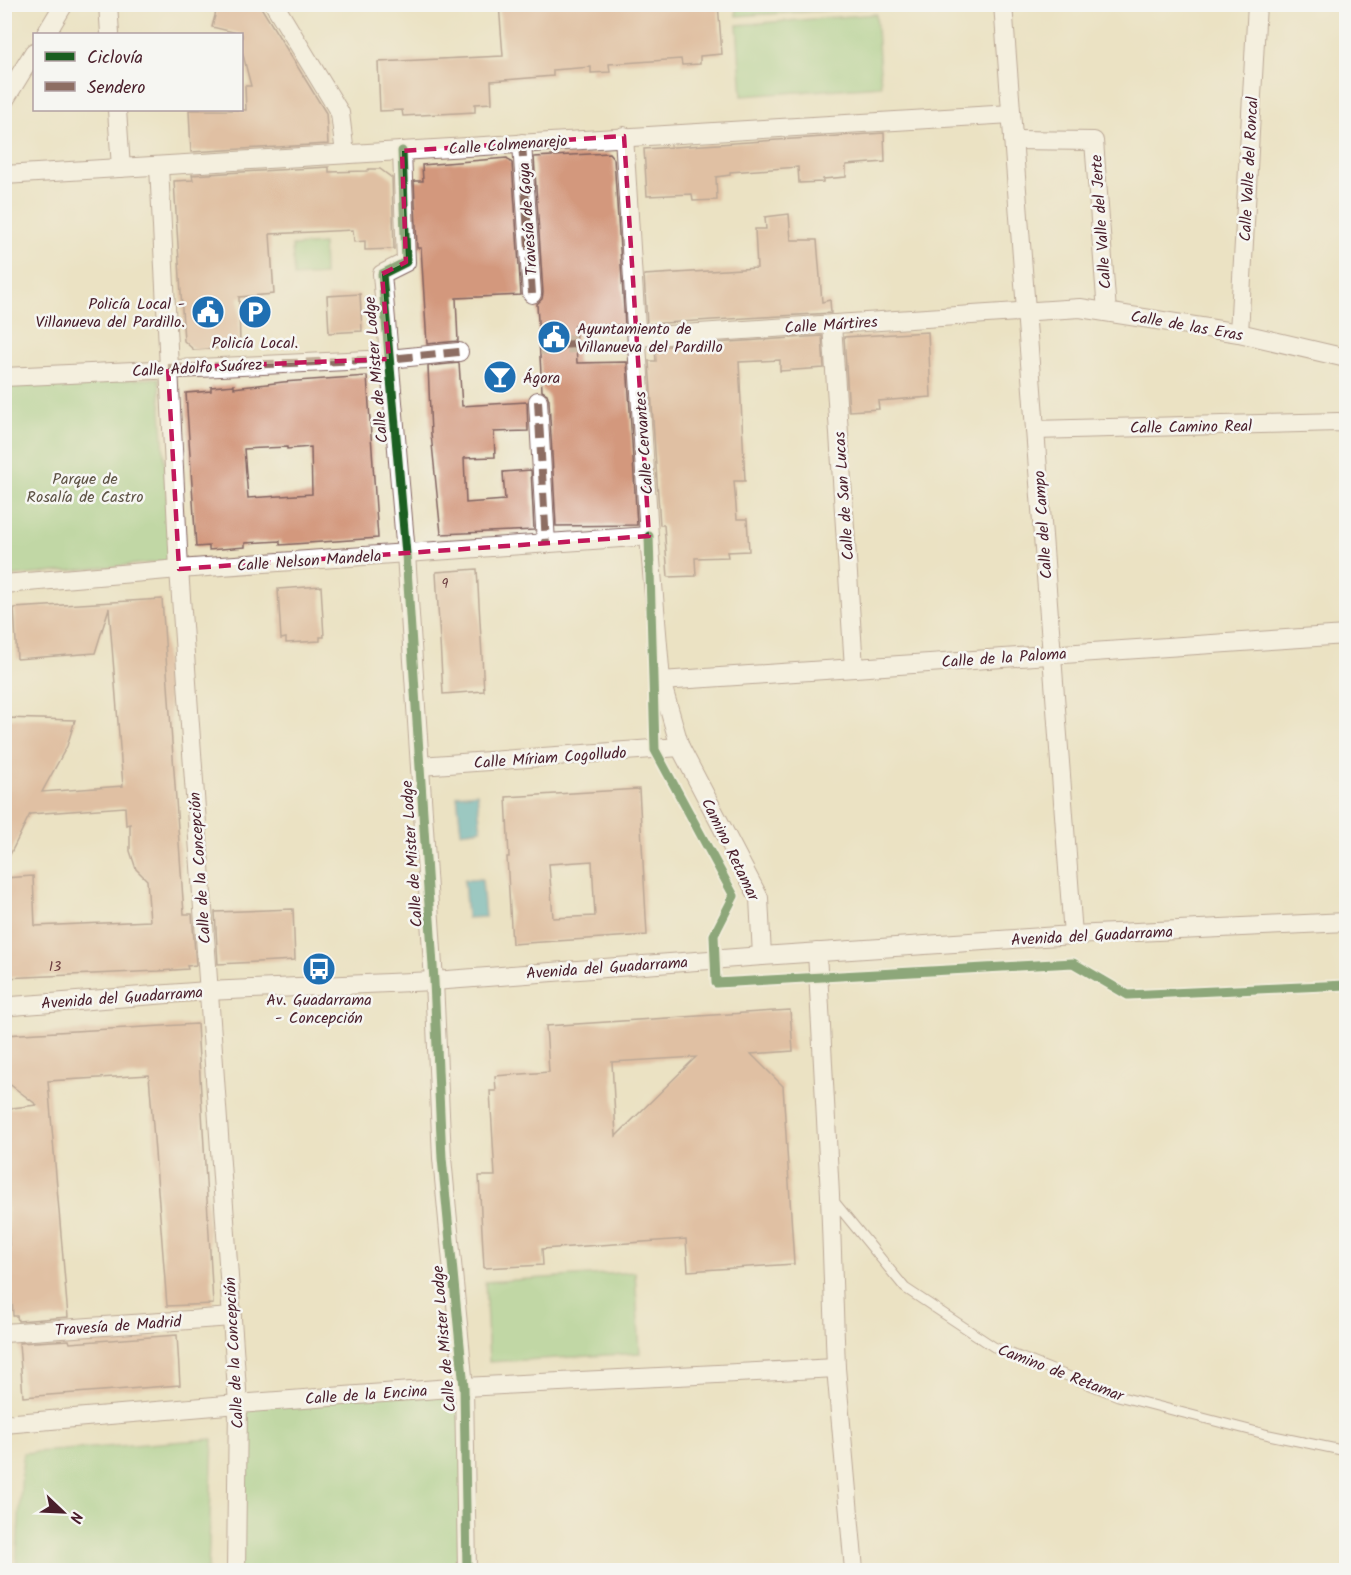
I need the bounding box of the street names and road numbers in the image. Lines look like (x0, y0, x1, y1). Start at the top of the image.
street label: Calle Valle del Roncal (1233, 96, 1266, 242)
street label: Calle Colmenarejo (448, 129, 568, 162)
street label: Calle Valle del Jerte (1084, 154, 1119, 290)
street label: Travesía de Goya (512, 161, 545, 276)
street label: Calle de Mister Lodge (358, 295, 395, 444)
street label: Calle de las Eras (1129, 304, 1245, 349)
street label: Calle Mártires (784, 310, 879, 341)
street label: Calle Adolfo Suárez (131, 353, 263, 384)
street label: Calle Cervantes (628, 390, 661, 495)
street label: Calle Camino Real (1130, 414, 1252, 441)
street label: Calle de San Lucas (828, 431, 861, 561)
street label: Calle del Campo (1027, 470, 1060, 580)
street label: Calle Nelson Mandela (236, 544, 382, 579)
street label: Calle de la Paloma (941, 642, 1068, 675)
street label: Calle Míriam Cogolludo (473, 741, 627, 776)
street label: Calle de Mister Lodge (395, 780, 430, 928)
street label: Calle de la Concepción (183, 791, 218, 945)
street label: Camino Retamar (694, 794, 766, 907)
street label: Avenida del Guadarrama (1010, 920, 1174, 953)
street label: Avenida del Guadarrama (525, 950, 689, 987)
street label: Avenida del Guadarrama (40, 980, 204, 1017)
street label: Calle de Mister Lodge (426, 1264, 463, 1413)
street label: Calle de la Concepción (218, 1276, 251, 1429)
street label: Travesía de Madrid (54, 1310, 183, 1343)
street label: Camino de Retamar (994, 1338, 1129, 1410)
street label: Calle de la Encina (304, 1379, 428, 1412)

